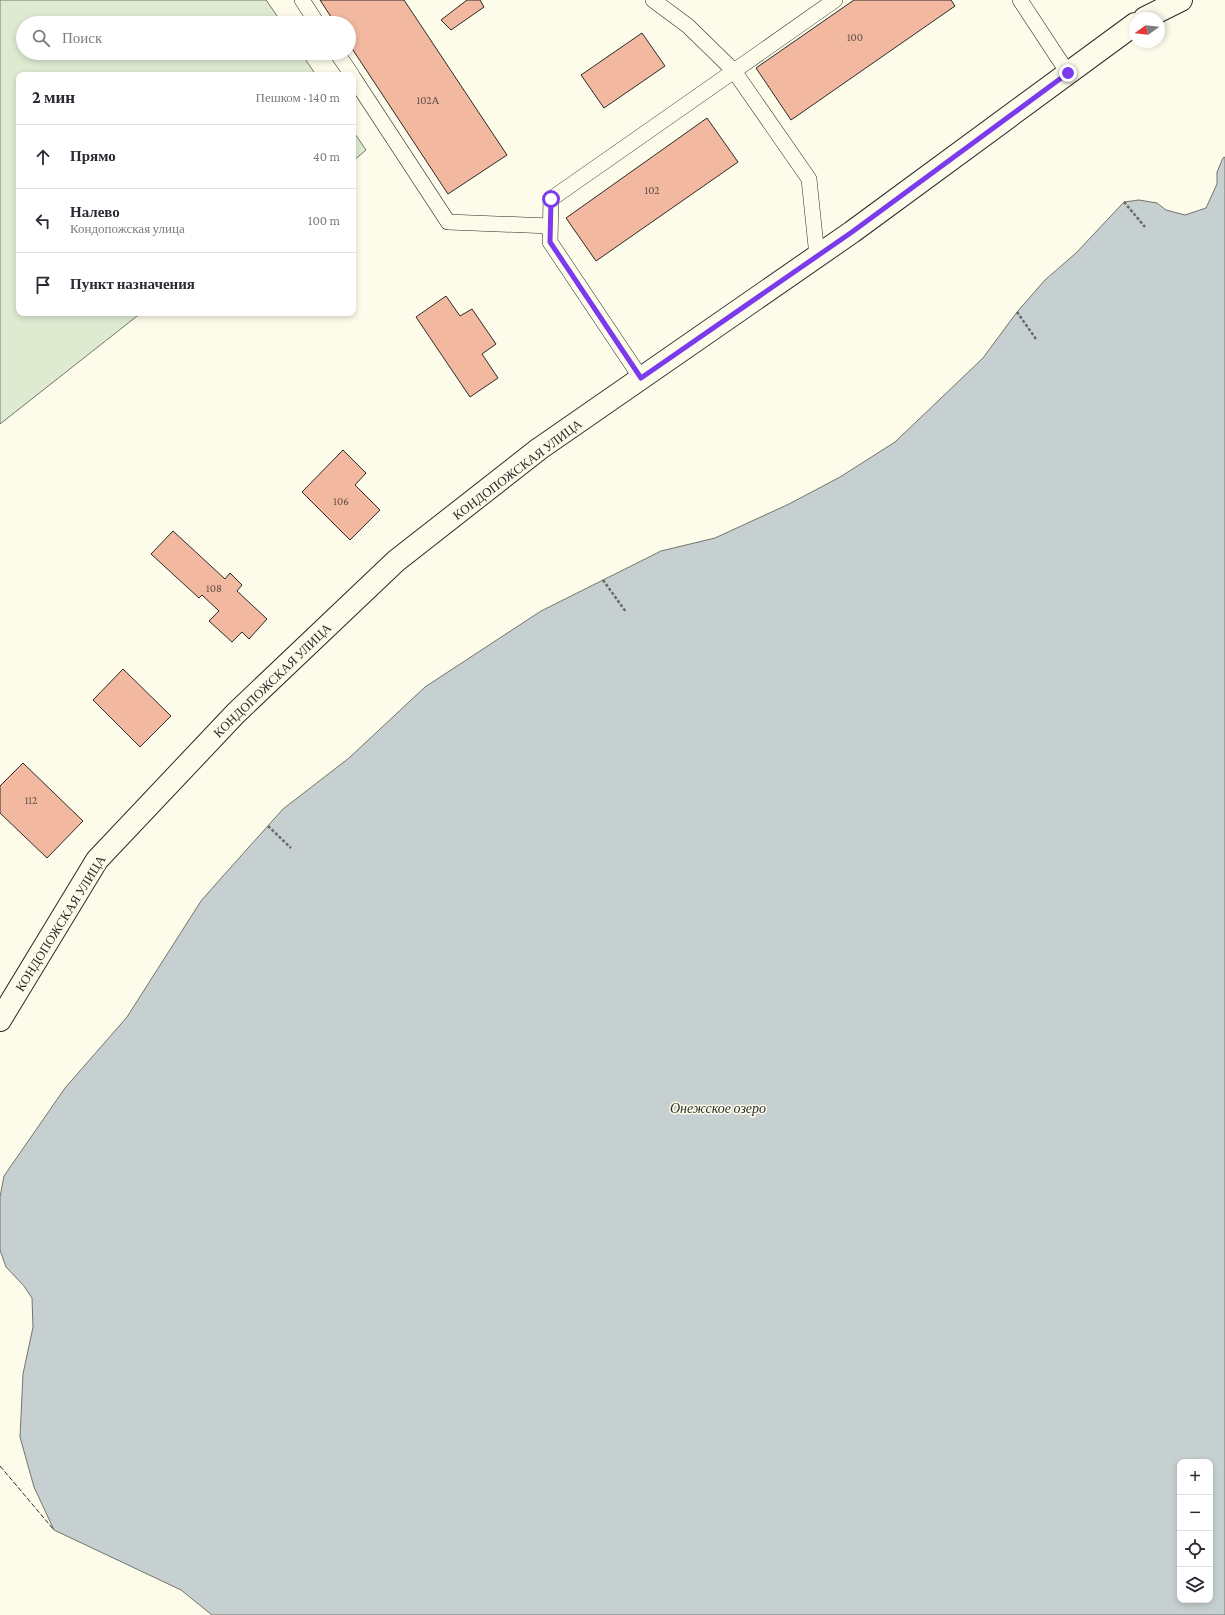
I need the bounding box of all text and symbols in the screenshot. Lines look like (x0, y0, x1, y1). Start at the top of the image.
north arrow (1129, 12, 1165, 48)
search box (16, 16, 356, 60)
icon: search (30, 27, 52, 49)
text: Поиск (62, 30, 102, 46)
house number: 100 (847, 31, 863, 43)
route end (1059, 64, 1077, 82)
text: 2 мин (32, 88, 75, 107)
text: Пешком · 140 m (256, 90, 340, 105)
house number: 102А (417, 94, 440, 106)
icon: ahead (32, 146, 54, 168)
text: Прямо (70, 148, 116, 164)
text: 40 m (313, 149, 340, 164)
house number: 102 (644, 184, 660, 196)
route start (542, 190, 560, 208)
text: Налево (70, 204, 120, 220)
icon: left (32, 210, 54, 232)
text: 100 m (308, 213, 340, 228)
text: Кондопожская улица (70, 221, 185, 236)
icon: arrive (32, 274, 54, 296)
text: Пункт назначения (70, 276, 195, 292)
street label: КОНДОПОЖСКАЯ УЛИЦА (450, 416, 585, 523)
house number: 106 (333, 495, 349, 507)
house number: 108 (206, 582, 222, 594)
street label: КОНДОПОЖСКАЯ УЛИЦА (210, 620, 335, 741)
house number: 112 (25, 794, 37, 806)
street label: КОНДОПОЖСКАЯ УЛИЦА (12, 852, 109, 994)
water label: Онежское озеро (670, 1100, 766, 1116)
map controls (1177, 1459, 1213, 1603)
button: + (1177, 1459, 1213, 1495)
button: − (1177, 1495, 1213, 1531)
button: locate (1177, 1531, 1213, 1567)
button: layers (1177, 1567, 1213, 1603)

